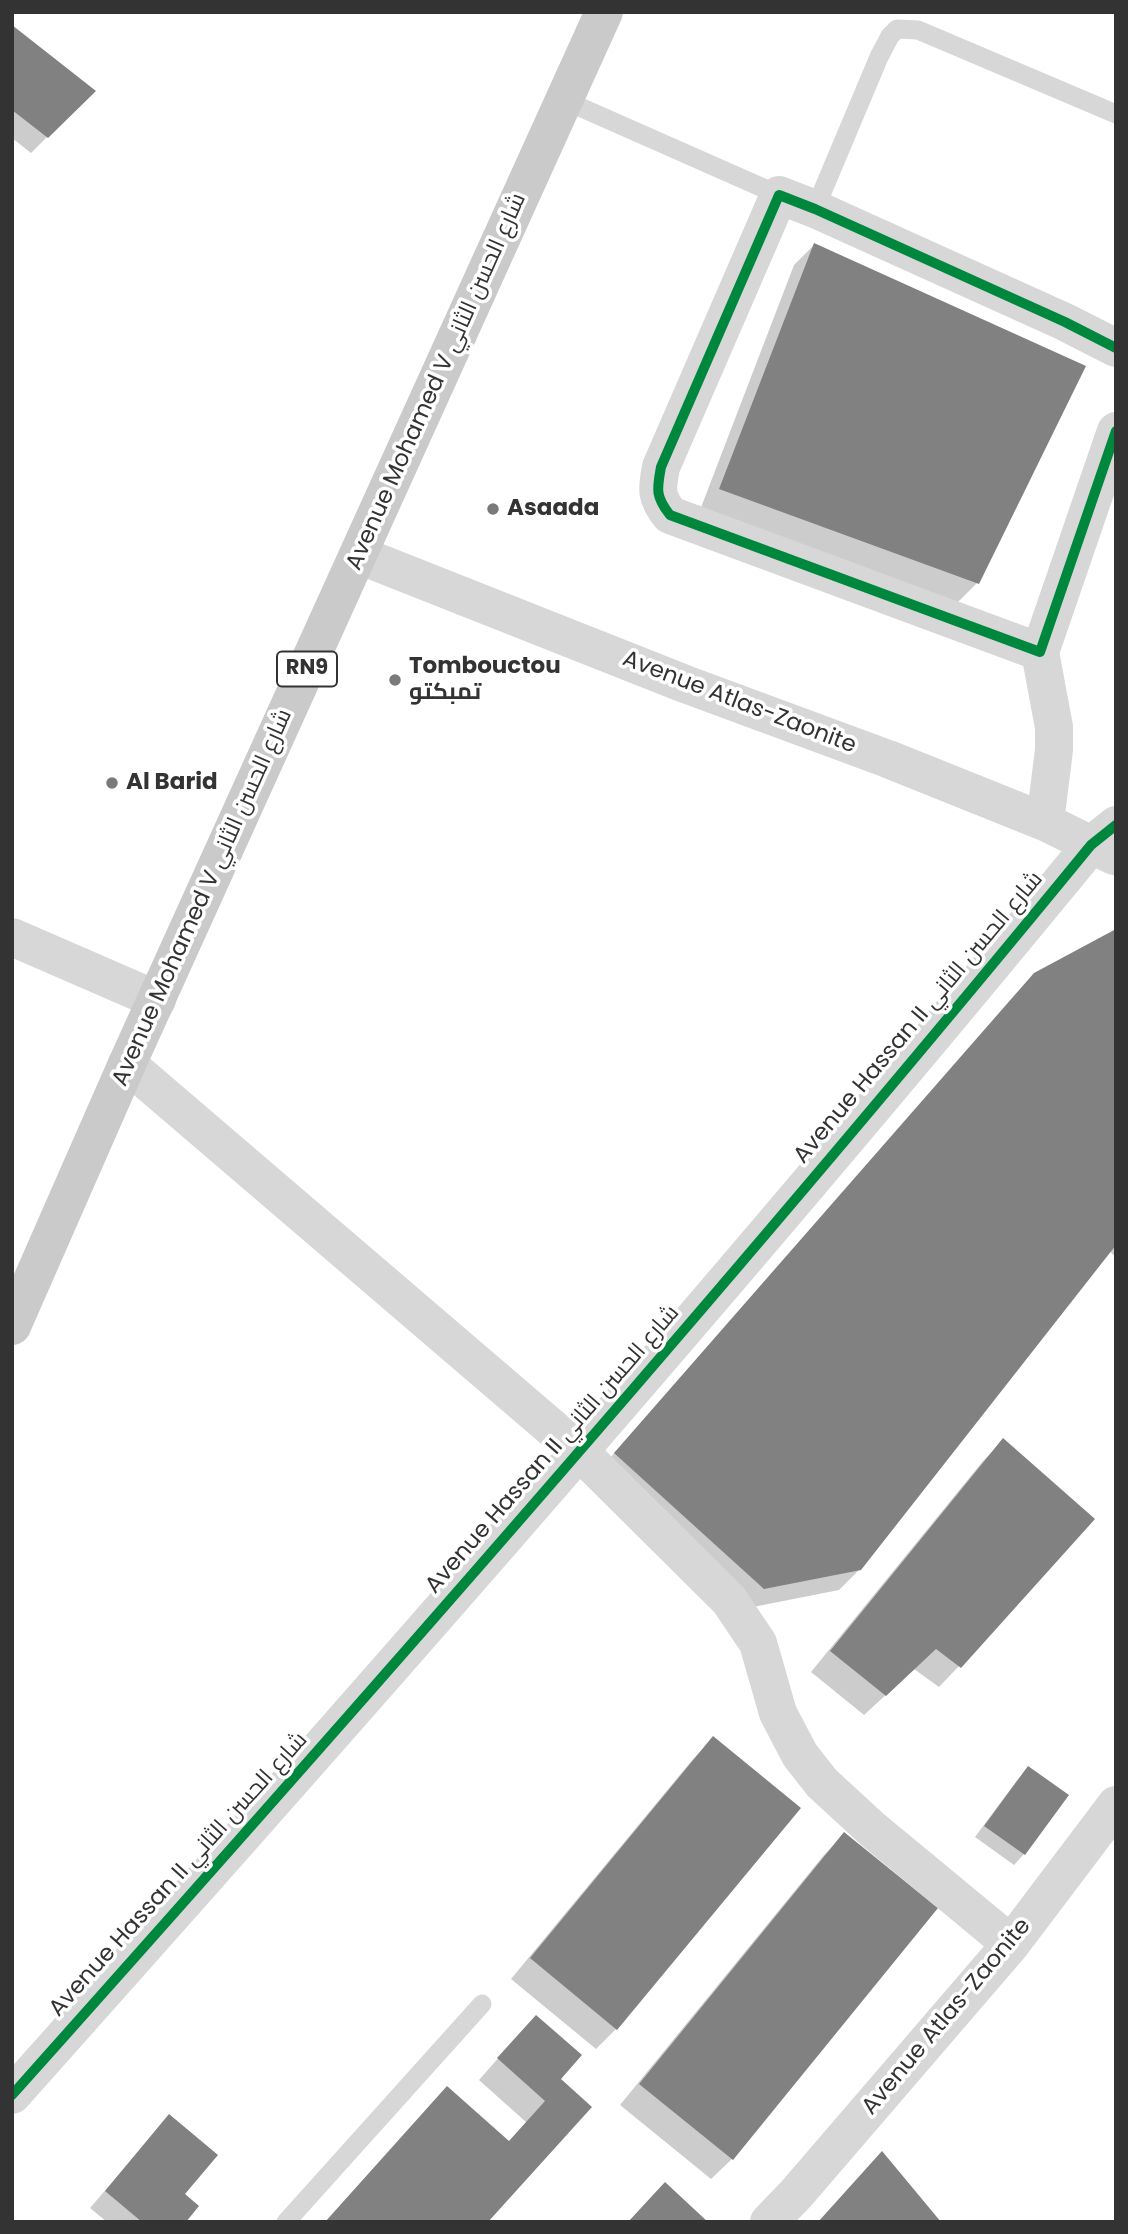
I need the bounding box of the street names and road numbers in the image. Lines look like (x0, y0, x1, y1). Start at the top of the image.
street label: Avenue Mohamed V شارع الحسن الثاني (341, 189, 533, 575)
street label: Avenue Atlas-Zaonite (618, 646, 860, 760)
road number: RN9 (277, 652, 337, 686)
street label: Avenue Mohamed V شارع الحسن الثاني (107, 705, 299, 1091)
street label: Avenue Hassan II شارع الحسن الثاني (789, 866, 1049, 1170)
street label: Avenue Hassan II شارع الحسن الثاني (420, 1300, 686, 1600)
street label: Avenue Hassan II شارع الحسن الثاني (44, 1727, 314, 2023)
street label: Avenue Atlas-Zaonite (857, 1913, 1037, 2121)

